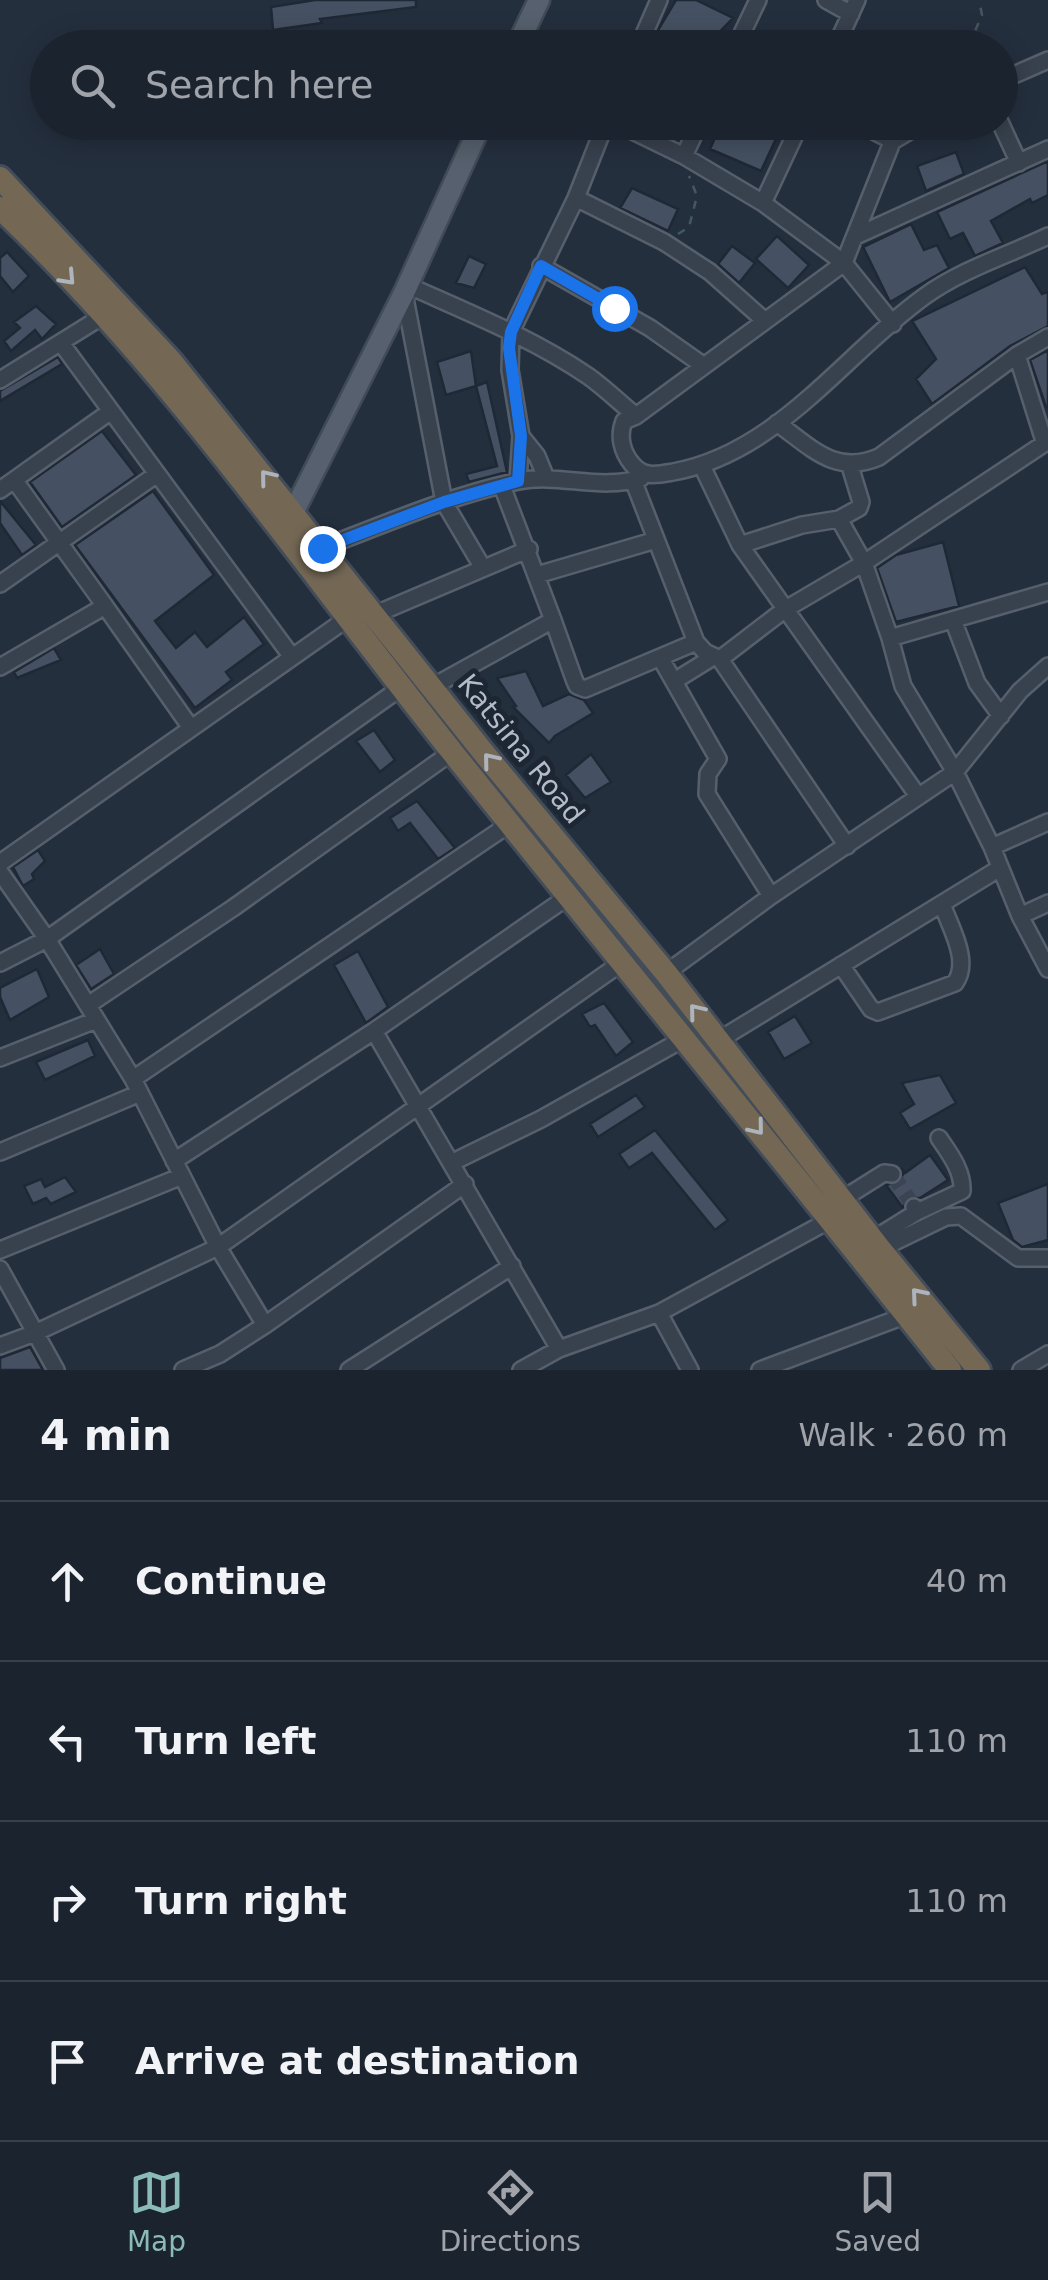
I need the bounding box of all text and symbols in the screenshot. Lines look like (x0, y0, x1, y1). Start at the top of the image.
search box (30, 30, 1018, 140)
icon: search (65, 58, 120, 113)
text: Search here (145, 63, 373, 107)
one-way arrow (56, 266, 74, 285)
route start (592, 286, 638, 332)
one-way arrow (261, 471, 279, 489)
route end (300, 526, 346, 572)
street label: Katsina Road (451, 668, 591, 830)
one-way arrow (484, 753, 502, 771)
one-way arrow (690, 1004, 708, 1022)
one-way arrow (745, 1117, 763, 1135)
one-way arrow (911, 1288, 929, 1306)
text: 4 min (40, 1411, 172, 1460)
text: Walk · 260 m (798, 1416, 1008, 1454)
icon: ahead (40, 1554, 95, 1609)
text: Continue (135, 1559, 327, 1603)
text: 40 m (926, 1562, 1008, 1600)
icon: left (40, 1714, 95, 1769)
text: Turn left (135, 1719, 316, 1763)
text: 110 m (906, 1722, 1008, 1760)
icon: right (40, 1874, 95, 1929)
text: Turn right (135, 1879, 347, 1923)
text: 110 m (906, 1882, 1008, 1920)
icon: arrive (40, 2034, 95, 2089)
text: Arrive at destination (135, 2039, 580, 2083)
tab: Map (127, 2165, 186, 2258)
tab: Directions (440, 2165, 581, 2258)
tab: Saved (835, 2165, 921, 2258)

